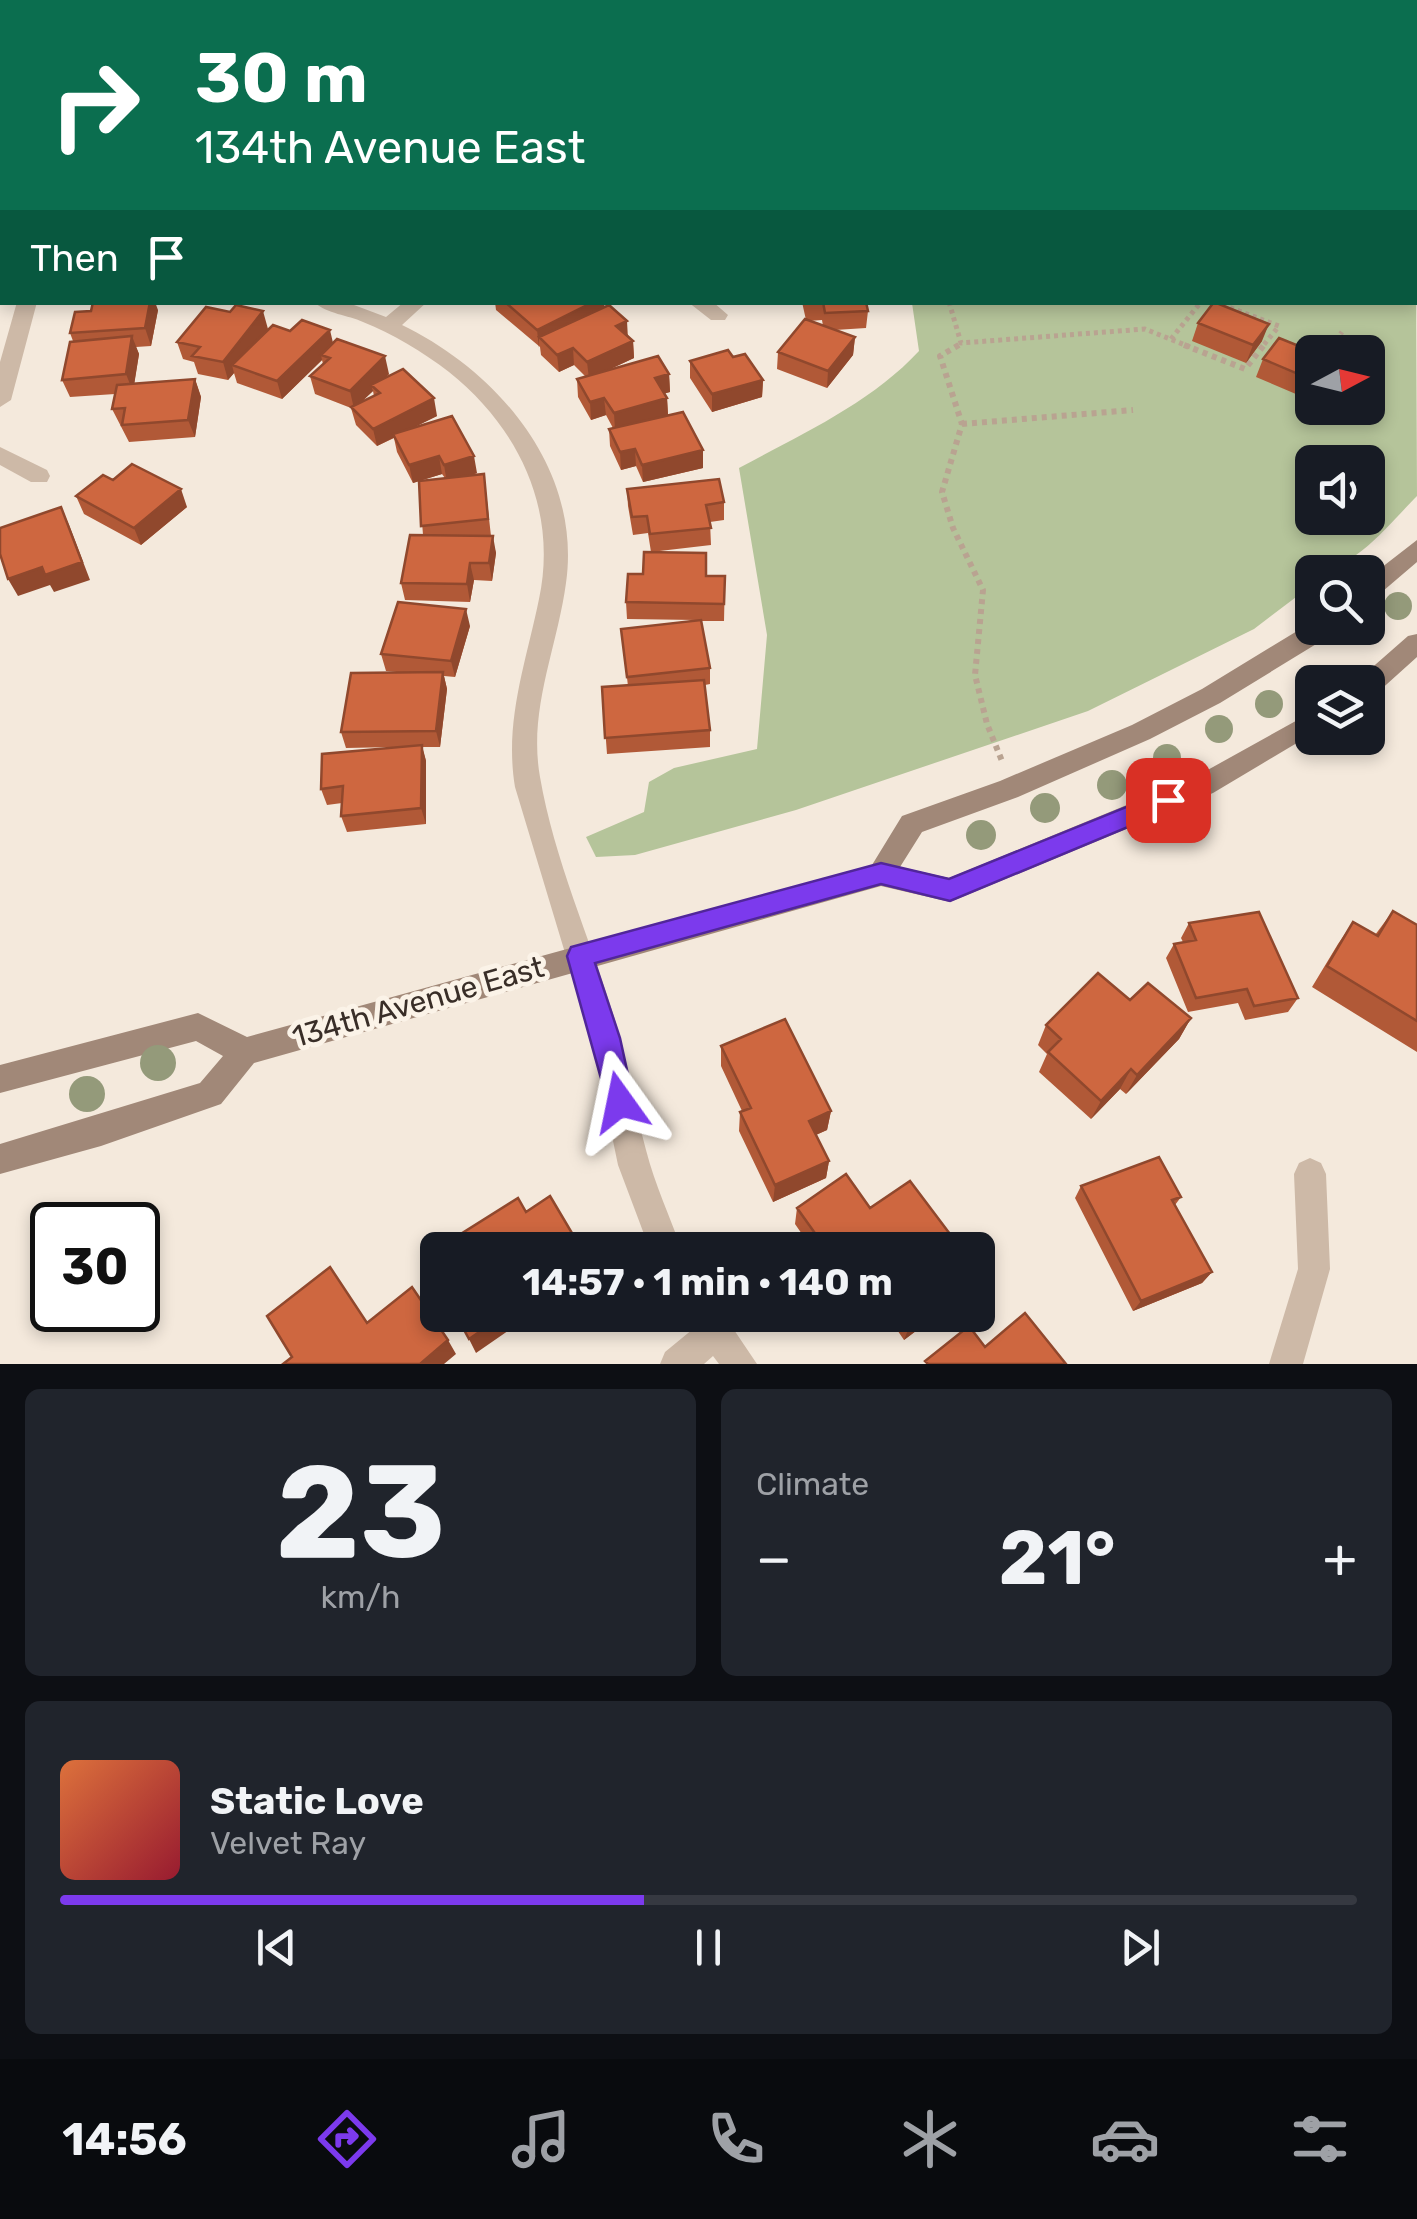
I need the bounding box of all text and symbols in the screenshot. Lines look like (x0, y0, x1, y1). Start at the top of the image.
text: 30 m (195, 37, 368, 120)
icon: right (30, 40, 160, 170)
text: 134th Avenue East (195, 121, 585, 174)
icon: arrive (139, 230, 194, 285)
text: Then (30, 235, 119, 281)
north arrow (1295, 335, 1385, 425)
map controls (1295, 335, 1385, 755)
button: sound (1295, 445, 1385, 535)
button: search (1295, 555, 1385, 645)
button: layers (1295, 665, 1385, 755)
pin (1126, 758, 1211, 843)
icon: arrive (1141, 773, 1196, 828)
street label: 134th Avenue East (288, 949, 548, 1055)
position arrow (568, 1050, 672, 1154)
speed limit sign: 30 (30, 1202, 160, 1332)
text: 14:57 · 1 min · 140 m (522, 1259, 893, 1305)
text: 23 (275, 1435, 446, 1590)
text: Climate (756, 1465, 869, 1503)
text: 21° (999, 1514, 1116, 1603)
text: − (756, 1526, 792, 1591)
text: + (1323, 1526, 1357, 1591)
text: km/h (321, 1578, 400, 1616)
text: Static Love (210, 1778, 424, 1824)
text: Velvet Ray (210, 1824, 366, 1862)
icon: previous (249, 1920, 304, 1975)
icon: pause (681, 1920, 736, 1975)
icon: next (1113, 1920, 1168, 1975)
icon: directions (312, 2104, 382, 2174)
icon: music (506, 2104, 576, 2174)
icon: phone (701, 2104, 771, 2174)
icon: climate (895, 2104, 965, 2174)
icon: car (1090, 2104, 1160, 2174)
icon: filters (1285, 2104, 1355, 2174)
text: 14:56 (62, 2113, 187, 2166)

